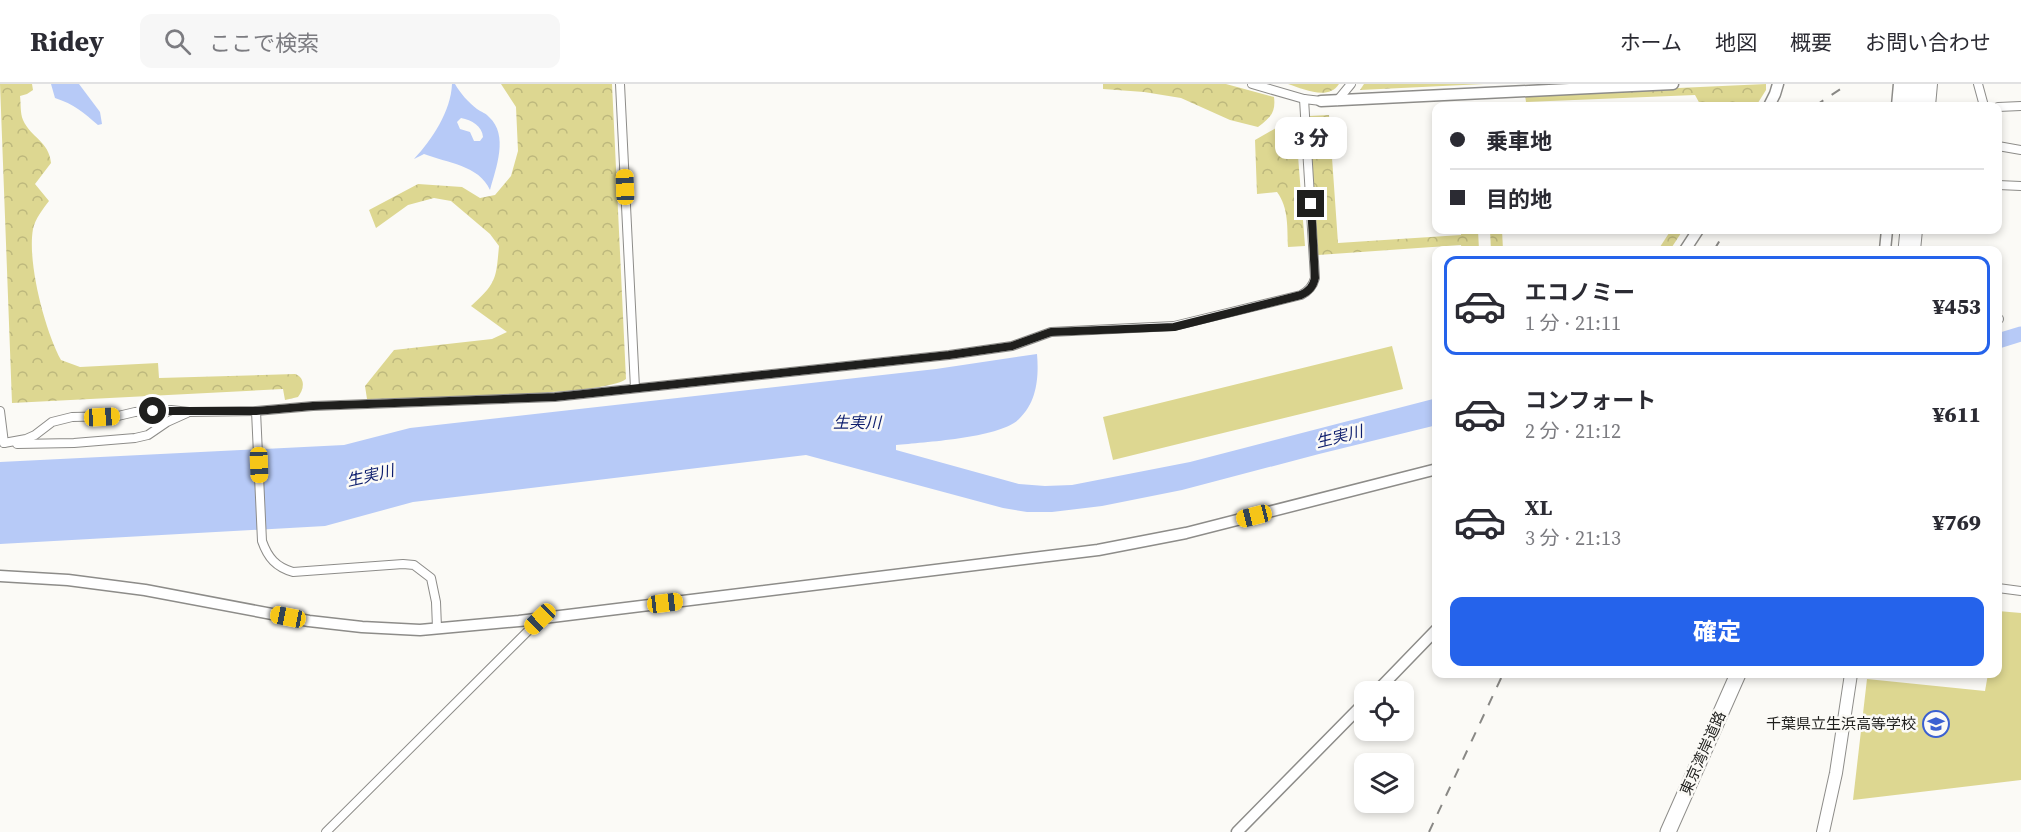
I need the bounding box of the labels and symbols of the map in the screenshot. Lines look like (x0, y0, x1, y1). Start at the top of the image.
callout: 3 分 (1275, 117, 1347, 159)
car (615, 169, 635, 205)
route end (1297, 190, 1324, 217)
route start (139, 397, 166, 424)
car (84, 407, 120, 427)
water label: 生実川 (833, 411, 883, 433)
water label: 生実川 (1313, 419, 1367, 452)
car (249, 447, 269, 483)
water label: 生実川 (344, 458, 398, 491)
car (1234, 503, 1274, 529)
car (646, 592, 684, 614)
car (521, 600, 559, 638)
car (269, 605, 307, 629)
street label: 東京湾岸道路 (1675, 707, 1730, 798)
school or university icon: 千葉県立生浜高等学校 (1921, 709, 1951, 739)
place label: 千葉県立生浜高等学校 (1766, 713, 1916, 734)

